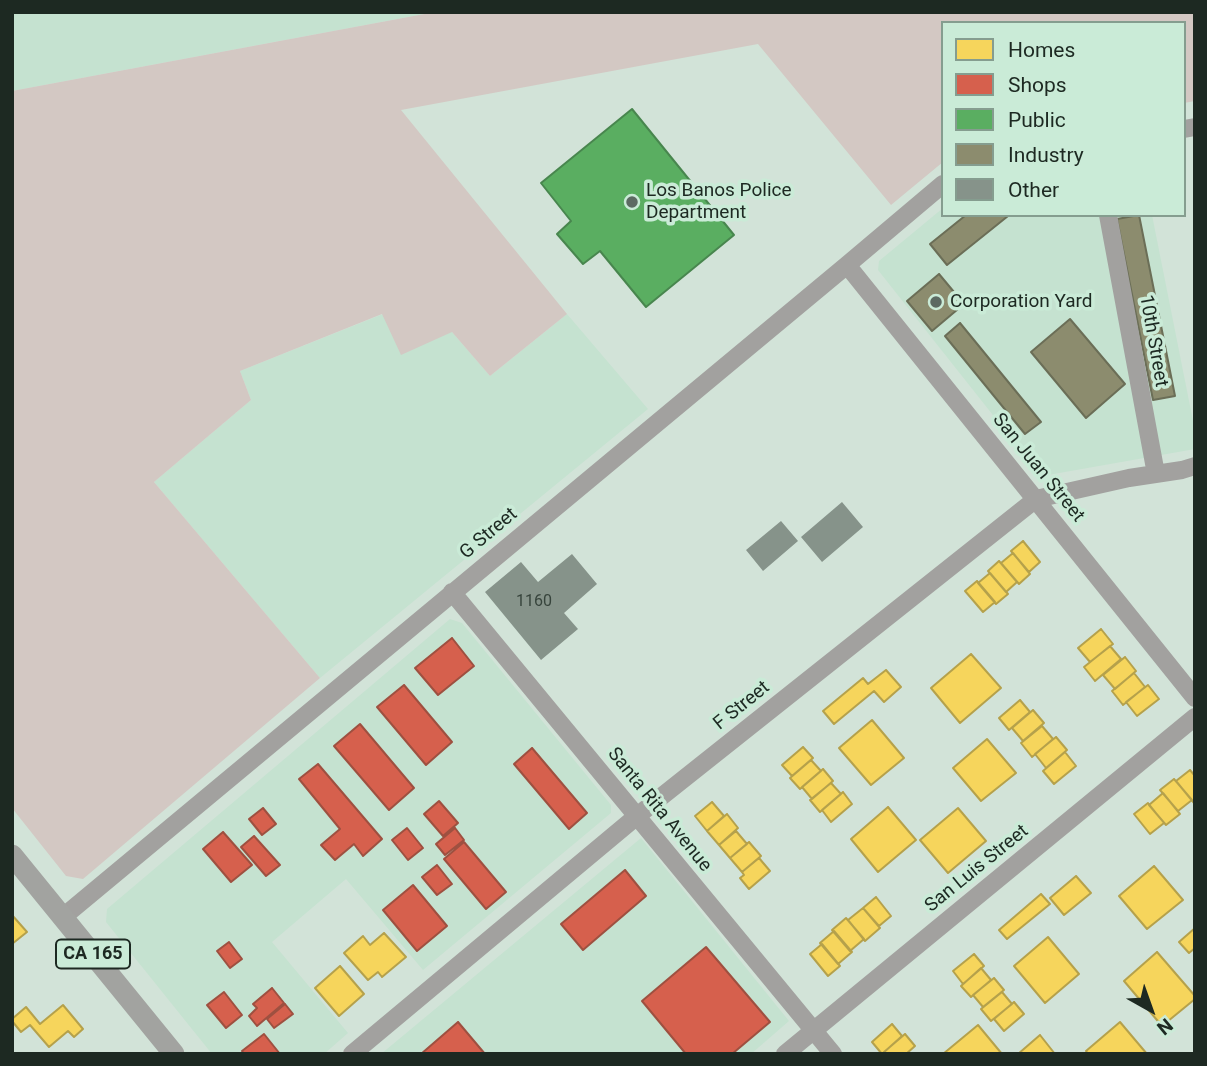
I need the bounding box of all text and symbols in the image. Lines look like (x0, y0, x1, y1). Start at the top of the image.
legend (941, 21, 1186, 217)
text: Homes (1008, 38, 1075, 62)
text: Shops (1008, 73, 1067, 97)
text: Public (1008, 108, 1066, 132)
text: Industry (1008, 143, 1084, 167)
text: Other (1008, 178, 1059, 202)
place label: Los Banos Police Department (646, 180, 792, 224)
marker: Los Banos Police Department (624, 194, 640, 210)
place label: Corporation Yard (950, 291, 1092, 313)
street label: 10th Street (1134, 293, 1172, 389)
marker: Corporation Yard (928, 294, 944, 310)
street label: San Juan Street (987, 409, 1089, 527)
street label: G Street (456, 503, 522, 565)
house number: 1160 (516, 592, 552, 612)
street label: F Street (709, 677, 775, 735)
street label: Santa Rita Avenue (602, 743, 716, 877)
street label: San Luis Street (921, 820, 1033, 918)
road number: CA 165 (56, 939, 130, 968)
north arrow (1116, 975, 1186, 1045)
text: N (1152, 1013, 1177, 1040)

